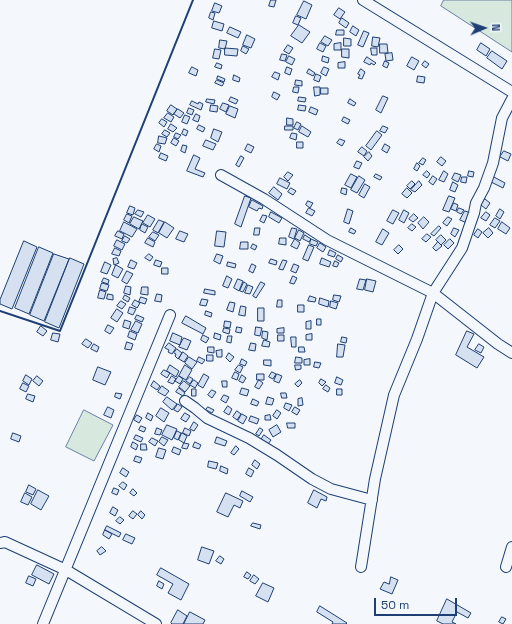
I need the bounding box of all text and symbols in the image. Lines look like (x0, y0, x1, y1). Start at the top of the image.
north arrow (464, 8, 504, 48)
text: N (489, 24, 503, 32)
scale bar (376, 590, 459, 616)
text: 50 m (381, 597, 409, 613)

